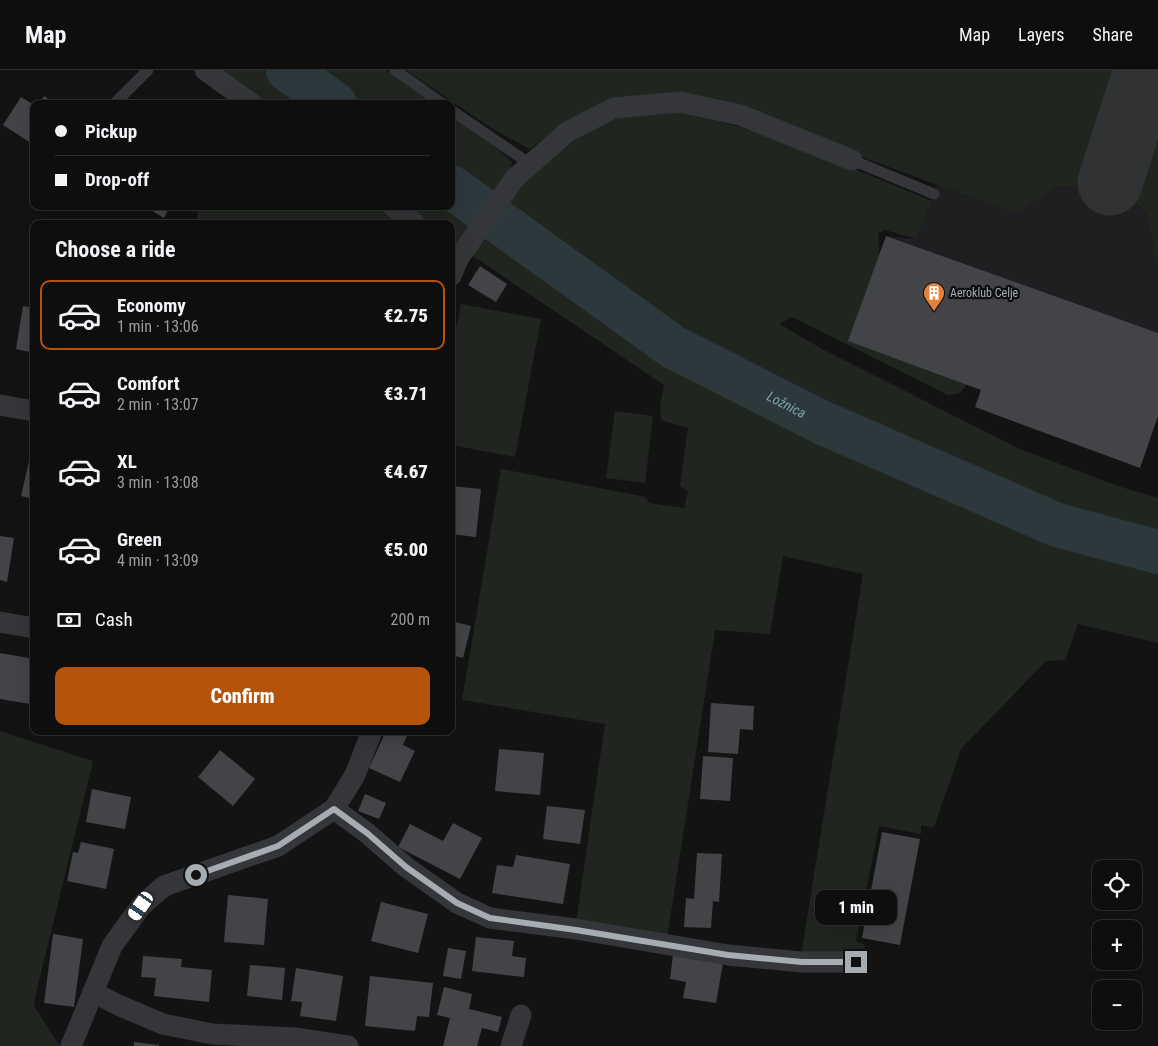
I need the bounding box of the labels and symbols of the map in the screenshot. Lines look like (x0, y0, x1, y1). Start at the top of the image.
building icon: Aeroklub Celje (922, 281, 946, 312)
place label: Aeroklub Celje (950, 286, 1019, 300)
water label: Ložnica (764, 388, 809, 421)
route start (185, 864, 207, 886)
car (126, 889, 155, 923)
callout: 1 min (815, 890, 897, 924)
route end (845, 951, 867, 973)

